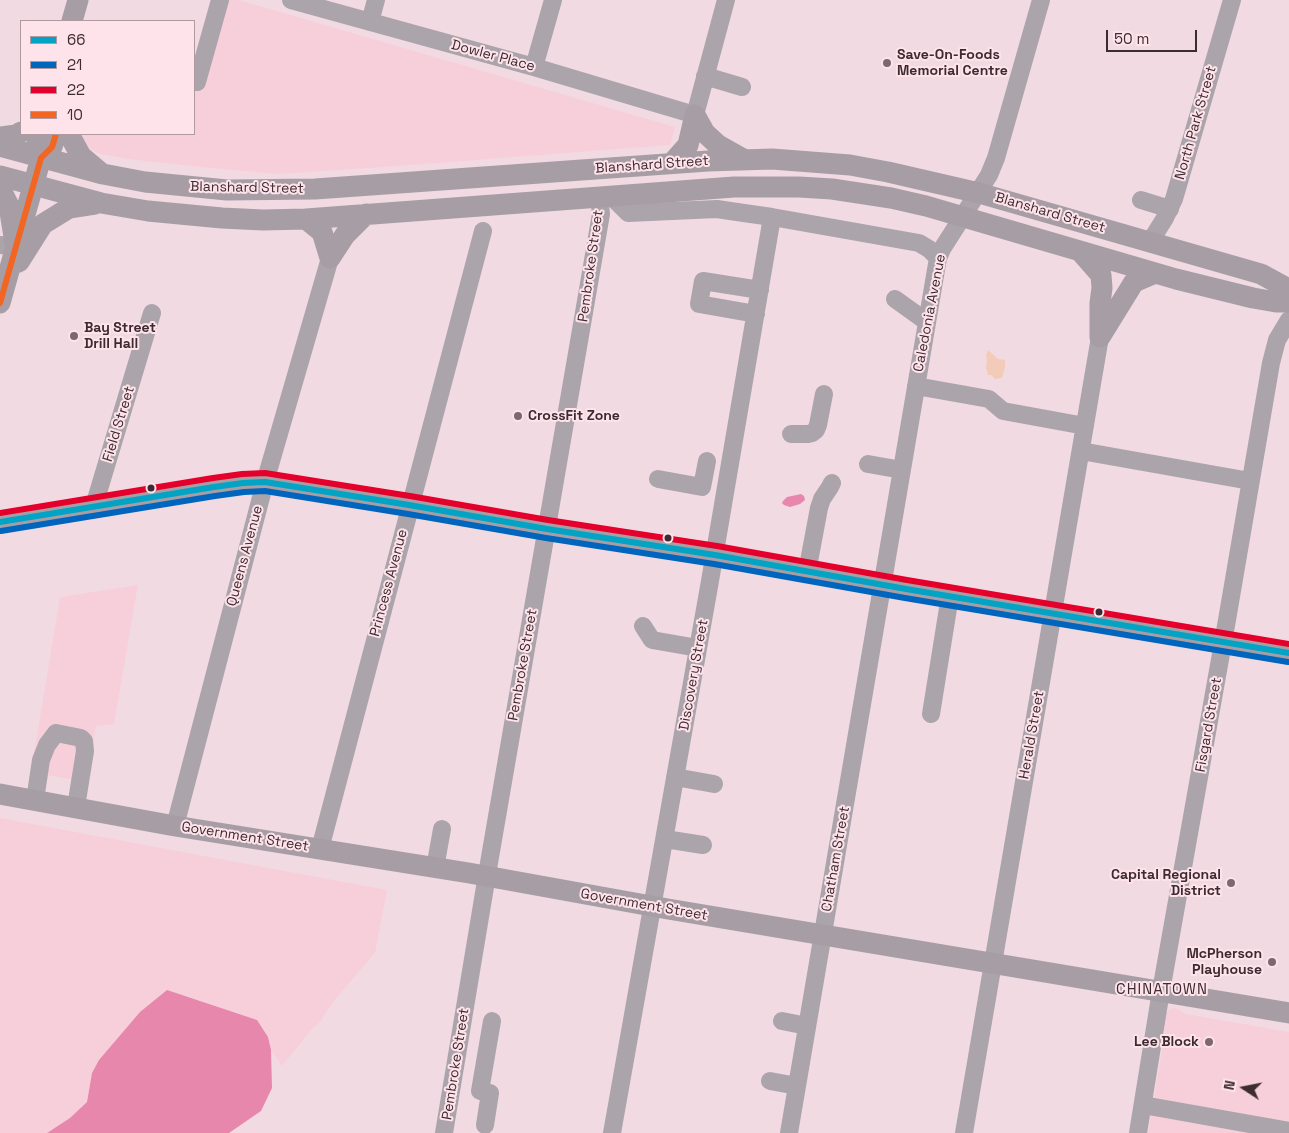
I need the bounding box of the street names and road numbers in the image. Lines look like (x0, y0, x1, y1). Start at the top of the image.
street label: Dowler Place (449, 37, 537, 75)
street label: North Park Street (1172, 64, 1220, 182)
street label: Blanshard Street (595, 153, 709, 177)
street label: Blanshard Street (190, 179, 304, 197)
street label: Blanshard Street (993, 189, 1107, 237)
street label: Pembroke Street (575, 209, 607, 323)
street label: Caledonia Avenue (910, 253, 950, 373)
street label: Field Street (100, 384, 138, 464)
street label: Queens Avenue (223, 504, 267, 608)
street label: Princess Avenue (367, 528, 411, 638)
street label: Pembroke Street (505, 608, 541, 722)
street label: Discovery Street (676, 618, 712, 732)
street label: Fisgard Street (1192, 676, 1226, 774)
street label: Herald Street (1016, 690, 1048, 780)
street label: Chatham Street (818, 805, 854, 913)
street label: Government Street (180, 819, 310, 855)
street label: Government Street (579, 886, 709, 924)
street label: Pembroke Street (439, 1007, 473, 1121)

